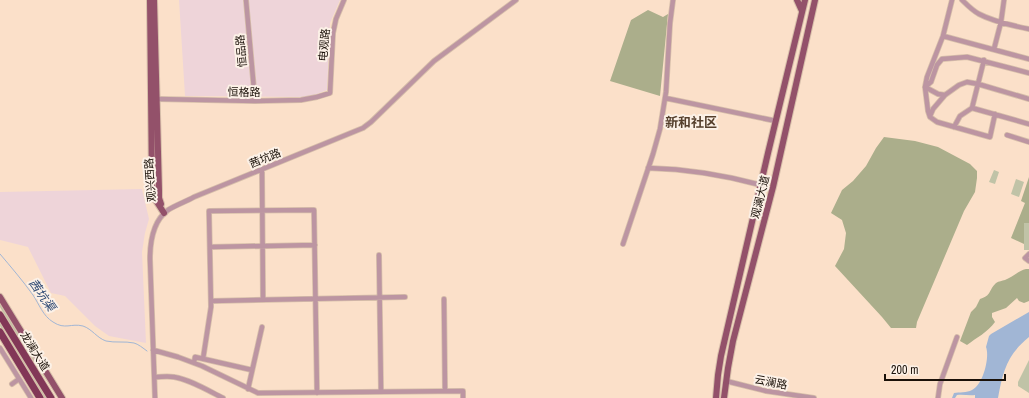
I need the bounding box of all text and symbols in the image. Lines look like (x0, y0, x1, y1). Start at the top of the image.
street label: 电观路 (316, 28, 332, 62)
street label: 恒品路 (233, 34, 249, 68)
street label: 恒格路 (227, 85, 261, 99)
district label: 新和社区 (665, 114, 717, 131)
street label: 茜坑路 (247, 145, 283, 171)
street label: 观兴西路 (141, 158, 159, 202)
street label: 观澜大道 (748, 174, 772, 220)
water label: 茜坑渠 (25, 276, 60, 316)
street label: 龙澜大道 (17, 329, 53, 373)
scale bar (885, 356, 1005, 382)
text: 200 m (891, 362, 918, 378)
street label: 云澜路 (753, 372, 789, 392)

